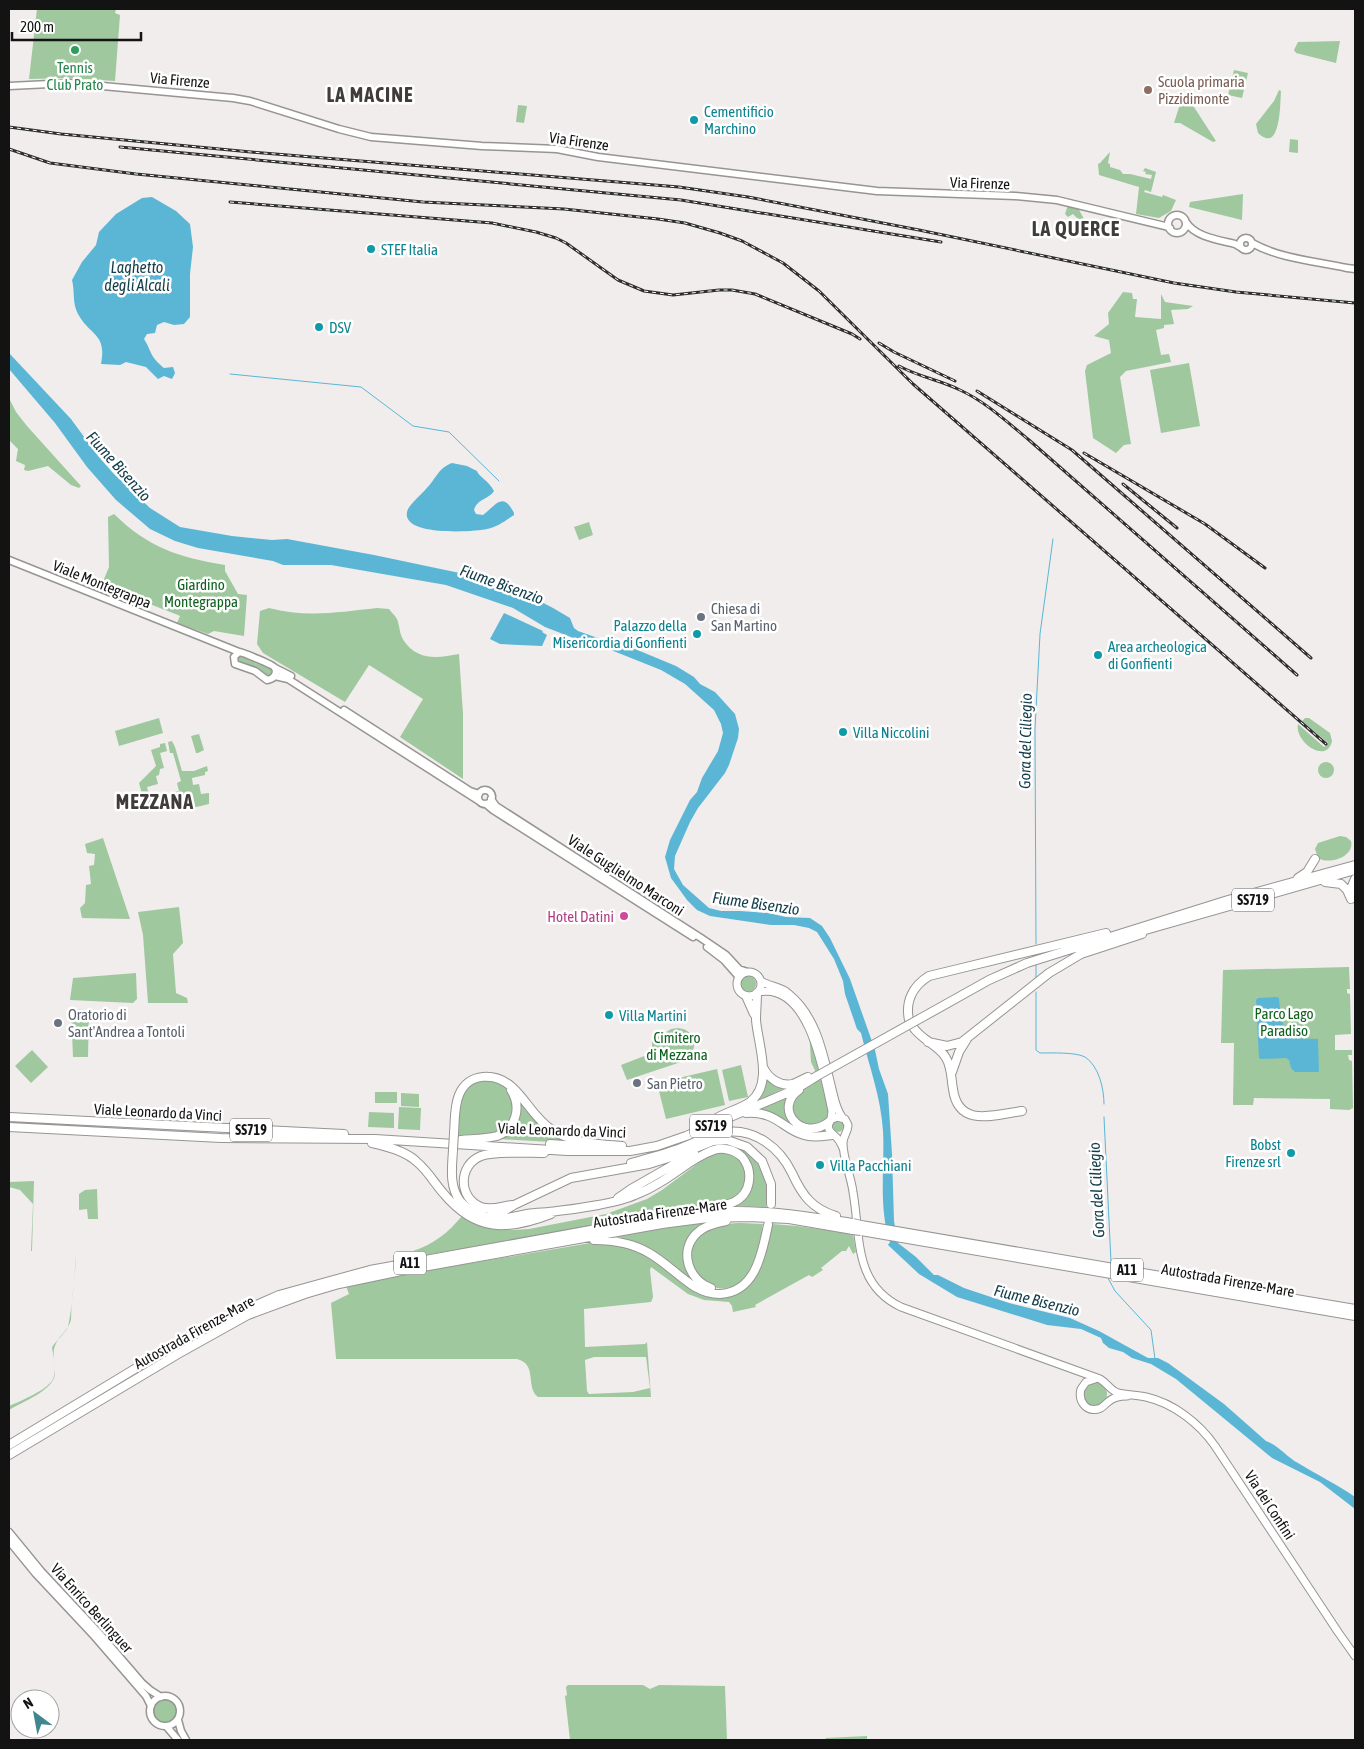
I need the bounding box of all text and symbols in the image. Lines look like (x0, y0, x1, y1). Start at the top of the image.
scale bar (12, 10, 141, 42)
text: 200 m (20, 18, 54, 35)
marker: Tennis Club Prato (69, 44, 81, 56)
place label: Tennis Club Prato (47, 59, 103, 93)
street label: Via Firenze (149, 69, 211, 91)
place label: Scuola primaria Pizzidimonte (1158, 73, 1245, 107)
district label: LA MACINE (327, 83, 413, 106)
marker: Scuola primaria Pizzidimonte (1142, 84, 1154, 96)
place label: Cementificio Marchino (704, 103, 774, 137)
marker: Cementificio Marchino (688, 114, 700, 126)
street label: Via Firenze (548, 128, 610, 154)
street label: Via Firenze (950, 173, 1010, 193)
district label: LA QUERCE (1032, 217, 1120, 240)
place label: STEF Italia (381, 241, 438, 258)
marker: STEF Italia (365, 243, 377, 255)
water label: Laghetto degli Alcali (104, 258, 170, 295)
place label: DSV (329, 319, 352, 336)
marker: DSV (313, 321, 325, 333)
water label: Fiume Bisenzio (83, 427, 155, 505)
street label: Viale Montegrappa (50, 557, 154, 611)
water label: Fiume Bisenzio (458, 561, 546, 607)
park label: Giardino Montegrappa (164, 576, 238, 610)
place label: Chiesa di San Martino (711, 600, 777, 634)
marker: Chiesa di San Martino (695, 611, 707, 623)
place label: Palazzo della Misericordia di Gonfienti (553, 617, 687, 651)
marker: Palazzo della Misericordia di Gonfienti (691, 628, 703, 640)
place label: Area archeologica di Gonfienti (1108, 638, 1207, 672)
marker: Area archeologica di Gonfienti (1092, 649, 1104, 661)
water label: Gora del Ciliegio (1015, 693, 1036, 789)
place label: Villa Niccolini (853, 724, 929, 741)
marker: Villa Niccolini (837, 726, 849, 738)
district label: MEZZANA (116, 790, 194, 813)
street label: Viale Guglielmo Marconi (565, 831, 687, 919)
water label: Fiume Bisenzio (711, 888, 801, 918)
road number: SS719 (1232, 888, 1274, 912)
place label: Hotel Datini (547, 908, 614, 925)
marker: Hotel Datini (618, 910, 630, 922)
park label: Parco Lago Paradiso (1254, 1005, 1314, 1039)
place label: Oratorio di Sant'Andrea a Tontoli (68, 1006, 185, 1040)
place label: Villa Martini (619, 1007, 687, 1024)
marker: Villa Martini (603, 1009, 615, 1021)
marker: Oratorio di Sant'Andrea a Tontoli (52, 1017, 64, 1029)
park label: Cimitero di Mezzana (646, 1029, 708, 1063)
place label: San Pietro (647, 1075, 703, 1092)
marker: San Pietro (631, 1077, 643, 1089)
street label: Viale Leonardo da Vinci (94, 1100, 222, 1124)
road number: SS719 (690, 1114, 732, 1138)
road number: SS719 (230, 1118, 272, 1142)
street label: Viale Leonardo da Vinci (498, 1119, 626, 1141)
place label: Bobst Firenze srl (1225, 1136, 1281, 1170)
water label: Gora del Ciliegio (1085, 1142, 1108, 1238)
marker: Bobst Firenze srl (1285, 1147, 1297, 1159)
place label: Villa Pacchiani (830, 1157, 911, 1174)
marker: Villa Pacchiani (814, 1159, 826, 1171)
street label: Autostrada Firenze-Mare (592, 1195, 728, 1231)
road number: A11 (394, 1252, 426, 1274)
road number: A11 (1111, 1258, 1143, 1282)
street label: Autostrada Firenze-Mare (1160, 1260, 1296, 1300)
water label: Fiume Bisenzio (992, 1281, 1082, 1319)
street label: Autostrada Firenze-Mare (131, 1292, 257, 1372)
street label: Via dei Confini (1241, 1467, 1299, 1543)
street label: Via Enrico Berlinguer (48, 1560, 137, 1656)
north arrow (10, 1689, 60, 1739)
text: N (20, 1694, 36, 1712)

